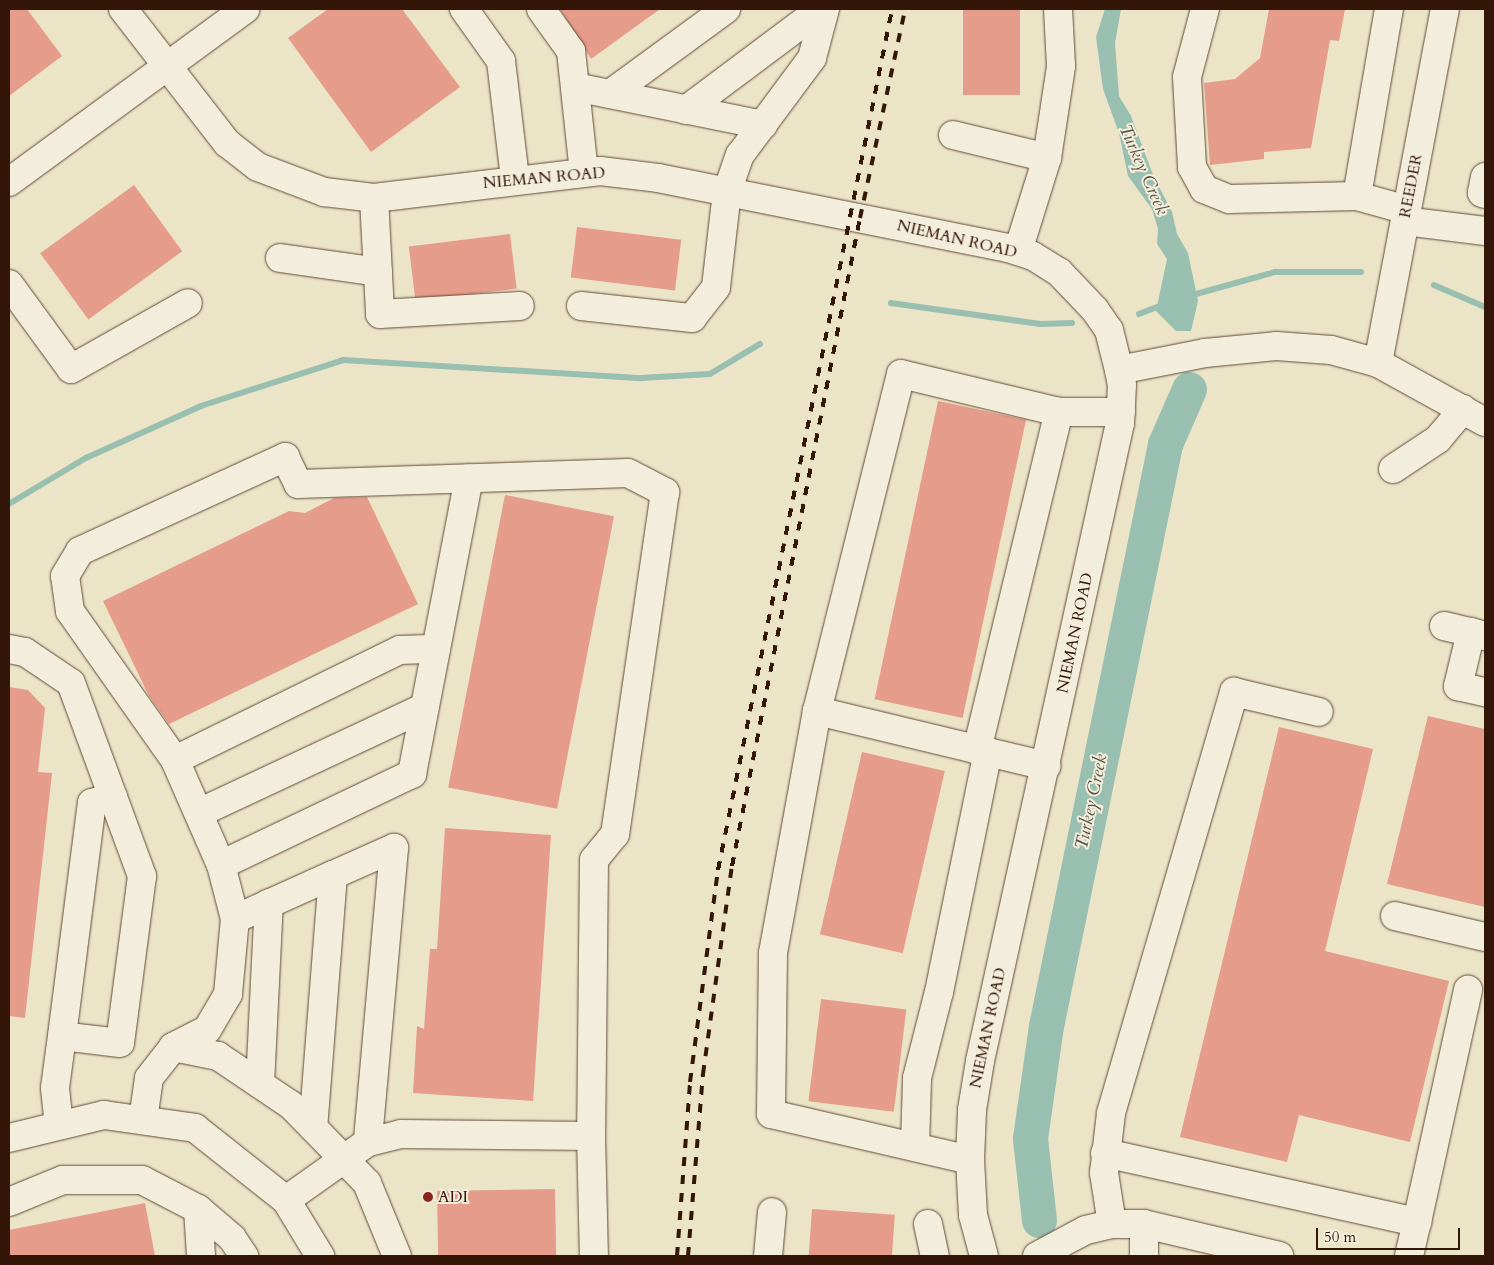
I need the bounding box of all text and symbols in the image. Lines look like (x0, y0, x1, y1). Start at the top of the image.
water label: Turkey Creek (1113, 121, 1173, 219)
street label: REEDER (1395, 152, 1427, 220)
street label: NIEMAN ROAD (482, 163, 606, 193)
street label: NIEMAN ROAD (895, 216, 1019, 262)
street label: NIEMAN ROAD (1053, 571, 1097, 695)
water label: Turkey Creek (1071, 752, 1113, 852)
street label: NIEMAN ROAD (966, 966, 1010, 1090)
place label: ADI (438, 1187, 468, 1207)
marker: ADI (422, 1191, 434, 1203)
scale bar (1319, 1218, 1463, 1250)
text: 50 m (1324, 1227, 1356, 1247)

